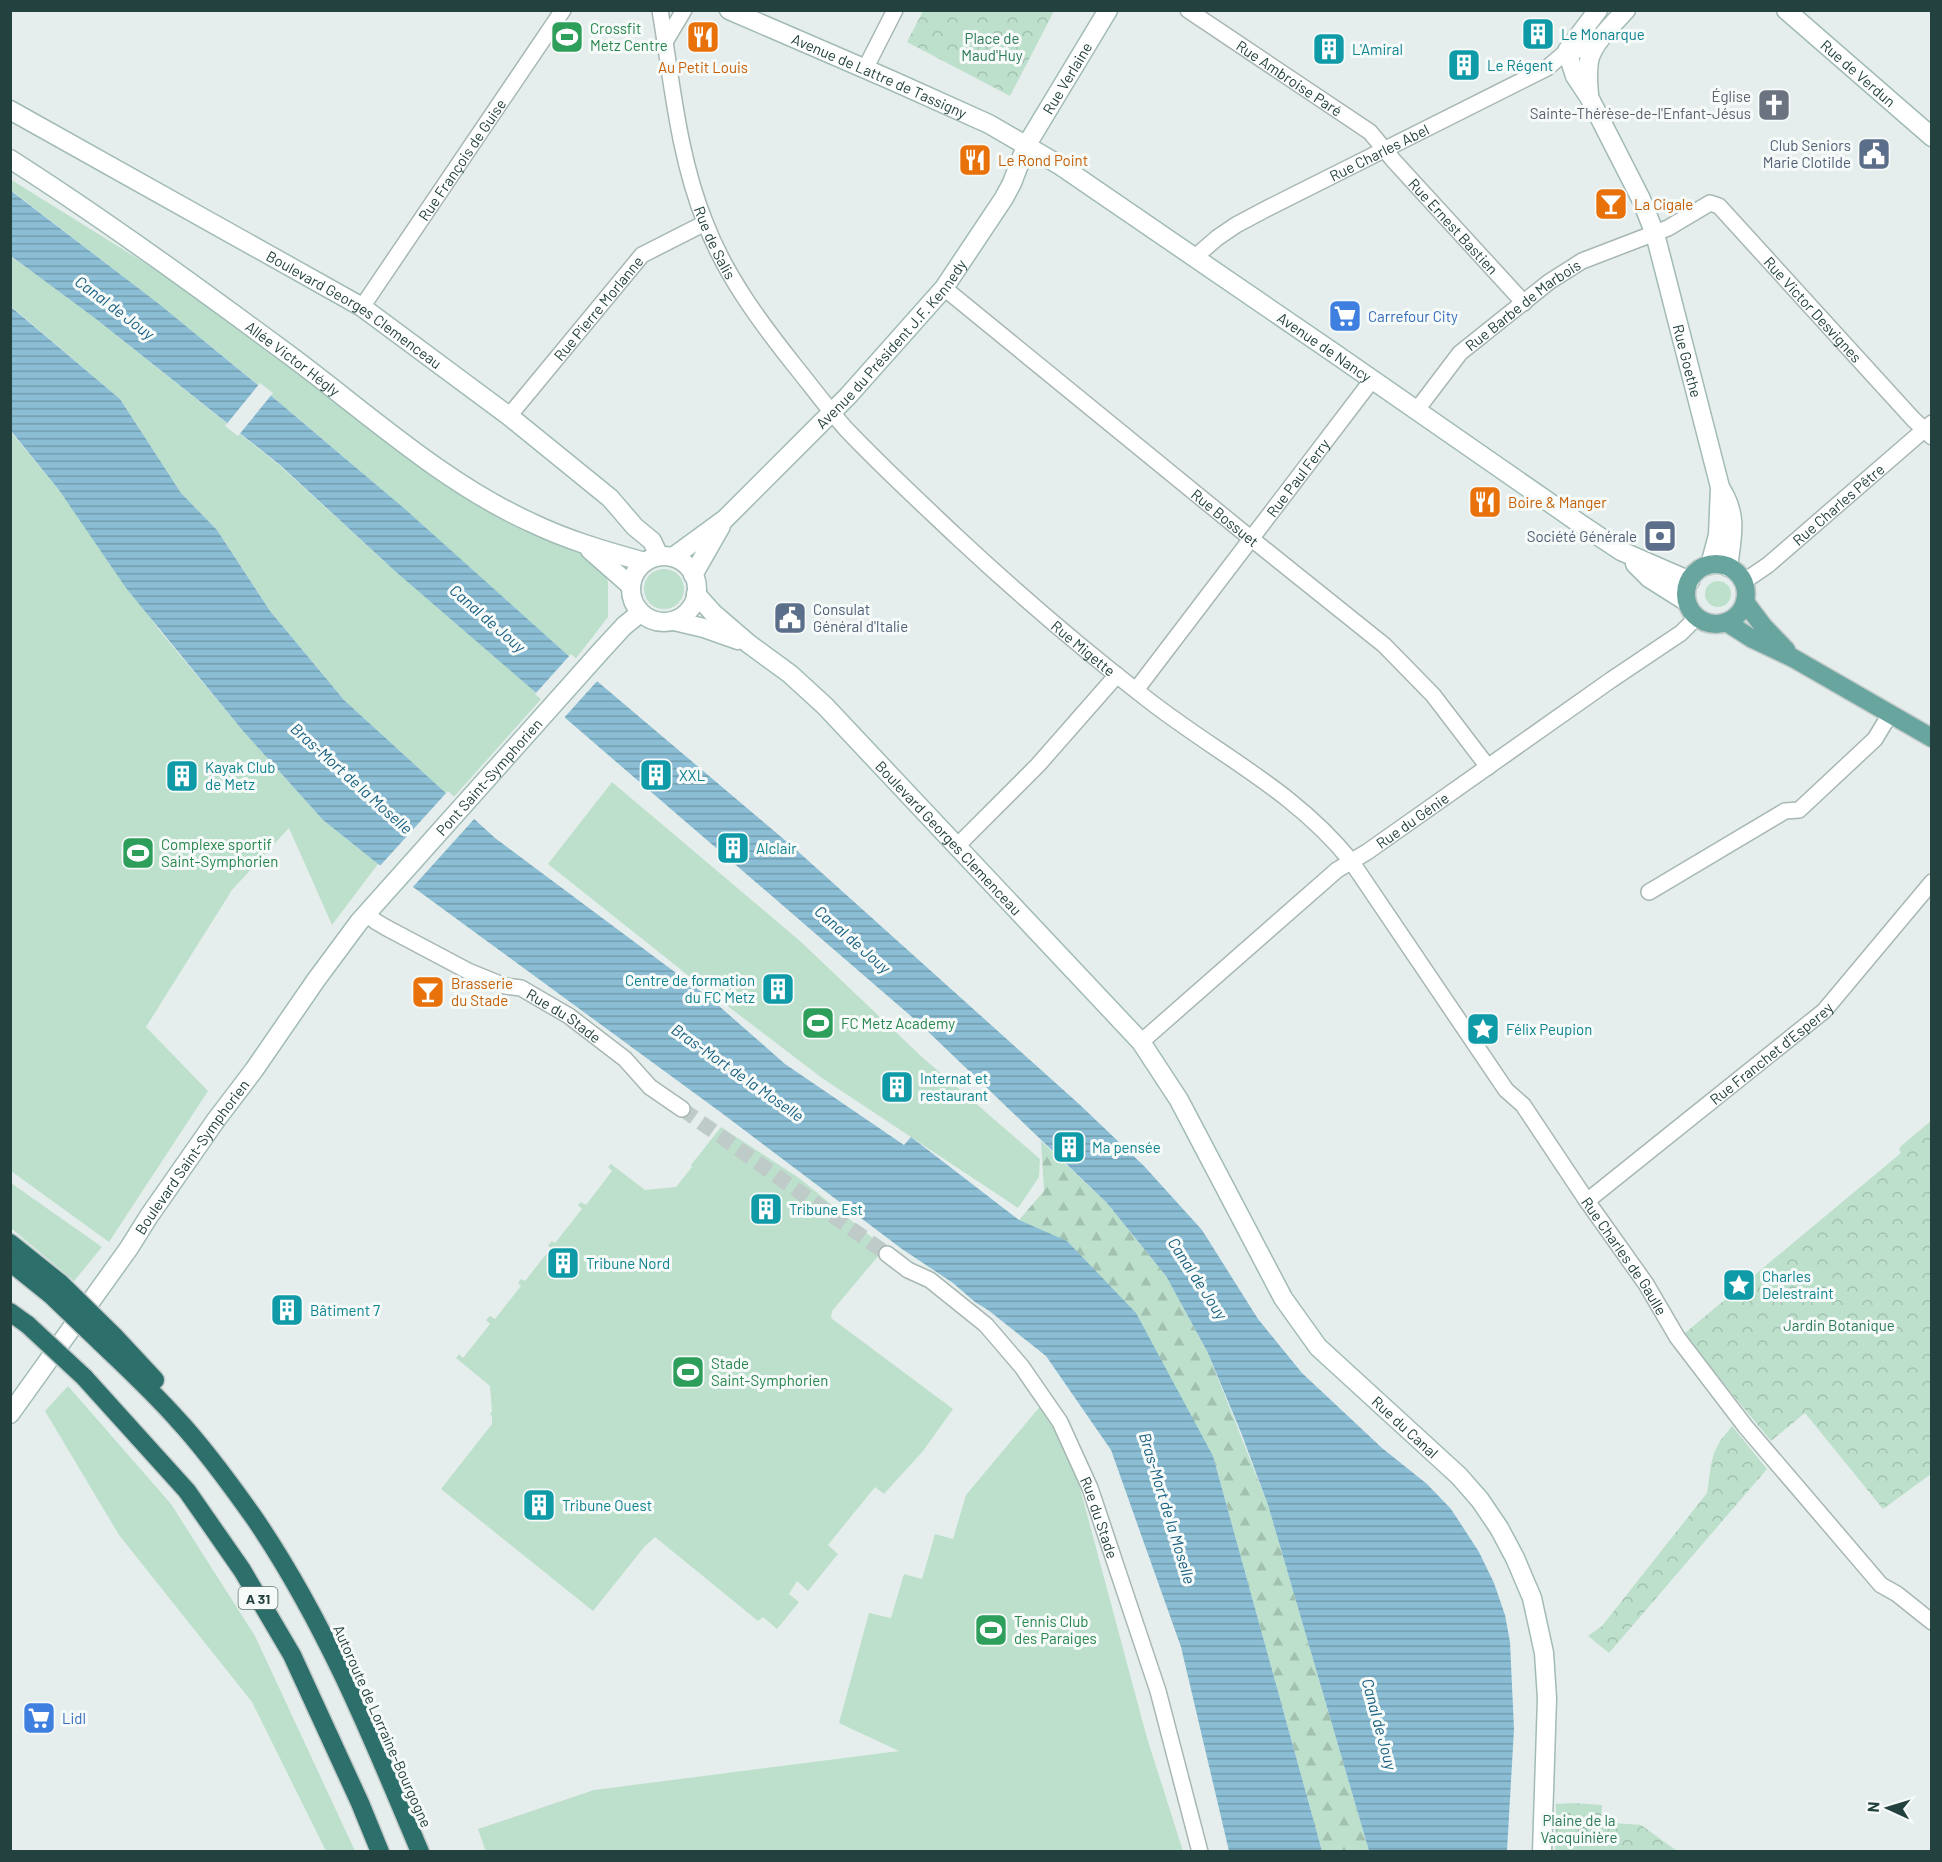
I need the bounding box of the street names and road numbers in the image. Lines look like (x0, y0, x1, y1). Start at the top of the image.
street label: Avenue de Lattre de Tassigny (789, 29, 970, 122)
street label: Rue Ambroise Paré (1233, 36, 1346, 120)
street label: Rue de Verdun (1817, 36, 1900, 110)
street label: Rue Verlaine (1038, 39, 1096, 117)
street label: Rue François de Guise (414, 95, 509, 224)
street label: Rue Charles Abel (1326, 120, 1432, 185)
street label: Rue Ernest Bastien (1405, 174, 1502, 278)
street label: Rue de Salis (691, 204, 740, 282)
street label: Boulevard Georges Clemenceau (263, 246, 445, 372)
street label: Rue Pierre Morlanne (550, 252, 647, 364)
street label: Rue Victor Desvignes (1760, 253, 1866, 366)
street label: Rue Barbe de Marbois (1461, 255, 1584, 354)
street label: Avenue du Président J.F. Kennedy (812, 256, 970, 432)
street label: Avenue de Nancy (1274, 308, 1375, 386)
street label: Allée Victor Hégly (242, 317, 344, 400)
street label: Rue Goethe (1670, 322, 1706, 399)
street label: Rue Paul Ferry (1262, 435, 1333, 520)
street label: Rue Charles Pêtre (1789, 460, 1888, 549)
street label: Rue Bossuet (1188, 485, 1263, 550)
street label: Rue Migette (1048, 616, 1119, 680)
street label: Pont Saint-Symphorien (432, 715, 546, 839)
street label: Boulevard Georges Clemenceau (872, 757, 1026, 919)
street label: Rue du Génie (1372, 788, 1452, 852)
street label: Rue du Stade (524, 984, 605, 1046)
street label: Rue Franchet d'Esperey (1706, 999, 1836, 1108)
street label: Boulevard Saint-Symphorien (131, 1076, 253, 1238)
street label: Rue Charles de Gaulle (1578, 1193, 1671, 1318)
street label: Rue du Canal (1368, 1392, 1442, 1462)
street label: Rue du Stade (1077, 1473, 1122, 1561)
road number: A 31 (238, 1587, 278, 1609)
street label: Autoroute de Lorraine-Bourgogne (330, 1622, 436, 1830)

